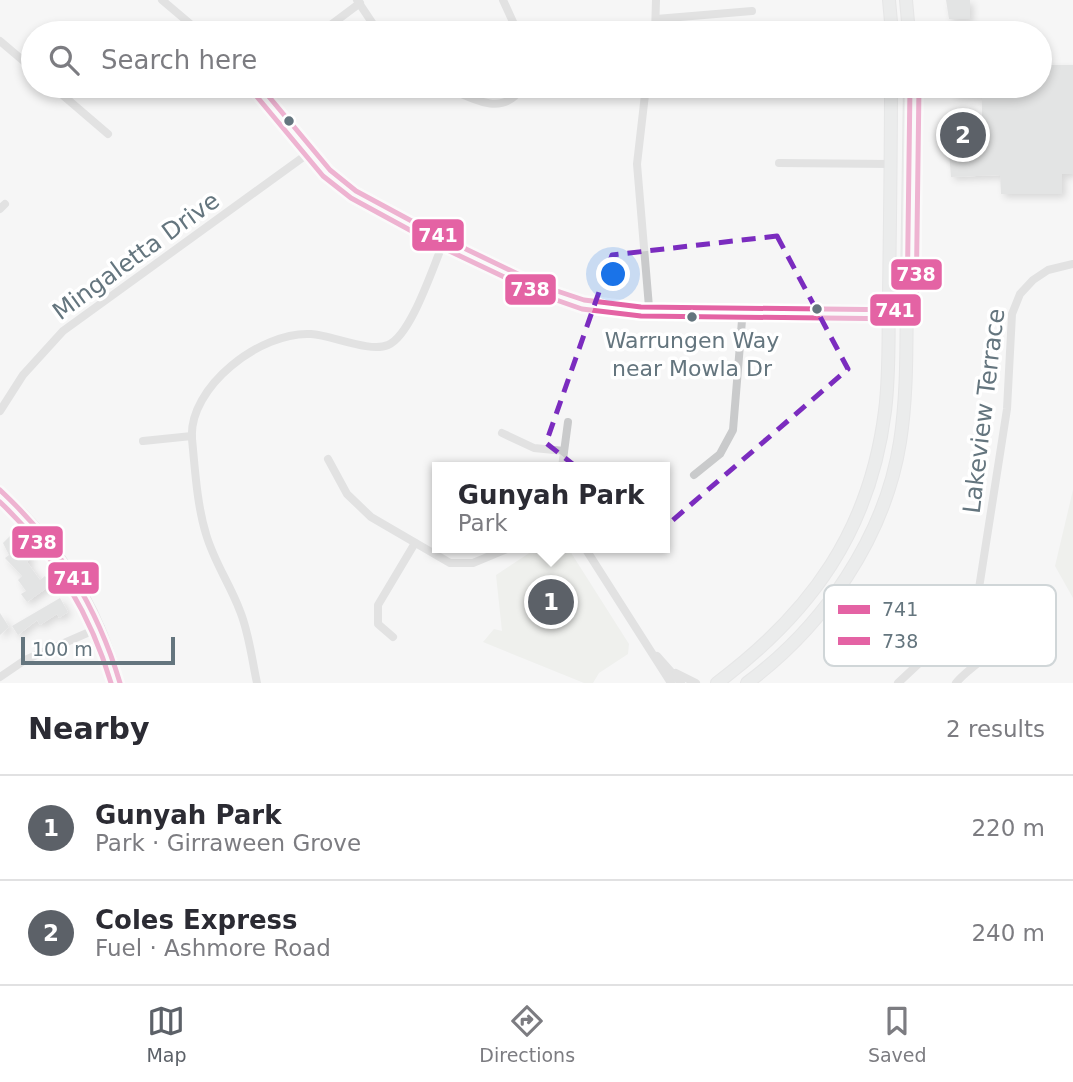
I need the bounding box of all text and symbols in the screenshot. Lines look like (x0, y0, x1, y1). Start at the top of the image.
search box (21, 21, 1052, 98)
icon: search (45, 41, 83, 79)
text: Search here (101, 45, 257, 75)
pin: 2 (940, 109, 986, 161)
unlabelled marker (282, 114, 296, 128)
street label: Mingaletta Drive (47, 186, 225, 326)
line badge: 741 (411, 218, 465, 252)
text: 741 (418, 224, 458, 246)
your location (596, 257, 630, 291)
line badge: 738 (890, 258, 943, 291)
text: 738 (896, 263, 936, 285)
line badge: 738 (504, 273, 557, 306)
text: 738 (510, 278, 550, 300)
line badge: 741 (869, 293, 922, 327)
text: 741 (875, 299, 915, 321)
unlabelled marker (810, 302, 824, 316)
street label: Lakeview Terrace (958, 307, 1010, 515)
marker: Warrungen Way near Mowla Dr (685, 310, 699, 324)
place label: Warrungen Way near Mowla Dr (605, 328, 779, 381)
popup (432, 462, 670, 553)
text: Gunyah Park (458, 480, 644, 510)
text: Park (458, 510, 508, 536)
line badge: 738 (11, 525, 64, 559)
text: 738 (17, 531, 57, 553)
line badge: 741 (47, 561, 100, 595)
text: 741 (53, 567, 93, 589)
pin: 1 (528, 576, 574, 628)
legend (824, 585, 1056, 666)
text: 741 (882, 598, 918, 620)
text: 738 (882, 630, 918, 652)
scale bar (21, 634, 175, 666)
text: 100 m (32, 638, 93, 660)
text: Nearby (28, 711, 150, 746)
text: 2 results (946, 716, 1045, 742)
text: Gunyah Park (95, 800, 281, 830)
text: 1 (43, 815, 59, 841)
text: 220 m (971, 815, 1045, 841)
text: Park · Girraween Grove (95, 830, 361, 856)
text: Coles Express (95, 905, 298, 935)
text: 2 (43, 920, 59, 946)
text: 240 m (971, 920, 1045, 946)
text: Fuel · Ashmore Road (95, 935, 331, 961)
tab: Map (146, 1002, 187, 1066)
tab: Directions (479, 1002, 575, 1066)
tab: Saved (868, 1002, 927, 1066)

